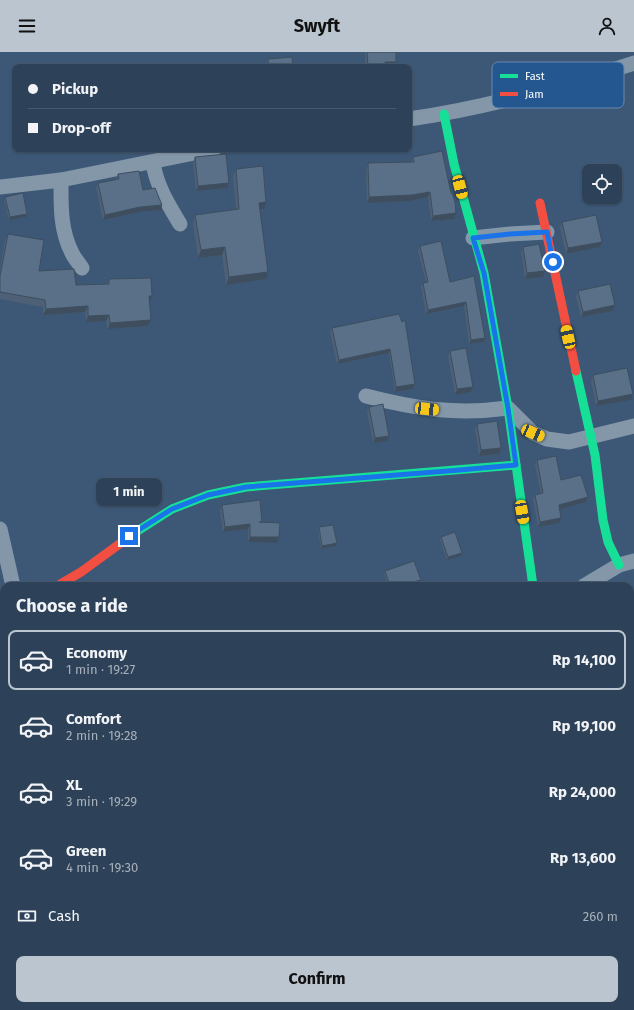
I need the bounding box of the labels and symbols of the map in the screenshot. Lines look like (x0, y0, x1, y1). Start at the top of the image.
legend (492, 62, 624, 108)
text: Fast (525, 70, 545, 83)
text: Jam (525, 88, 544, 101)
car (451, 174, 469, 200)
route start (544, 253, 562, 271)
car (560, 324, 576, 350)
car (414, 402, 440, 416)
car (520, 423, 546, 443)
callout: 1 min (96, 478, 162, 506)
car (514, 499, 530, 525)
route end (120, 527, 138, 545)

